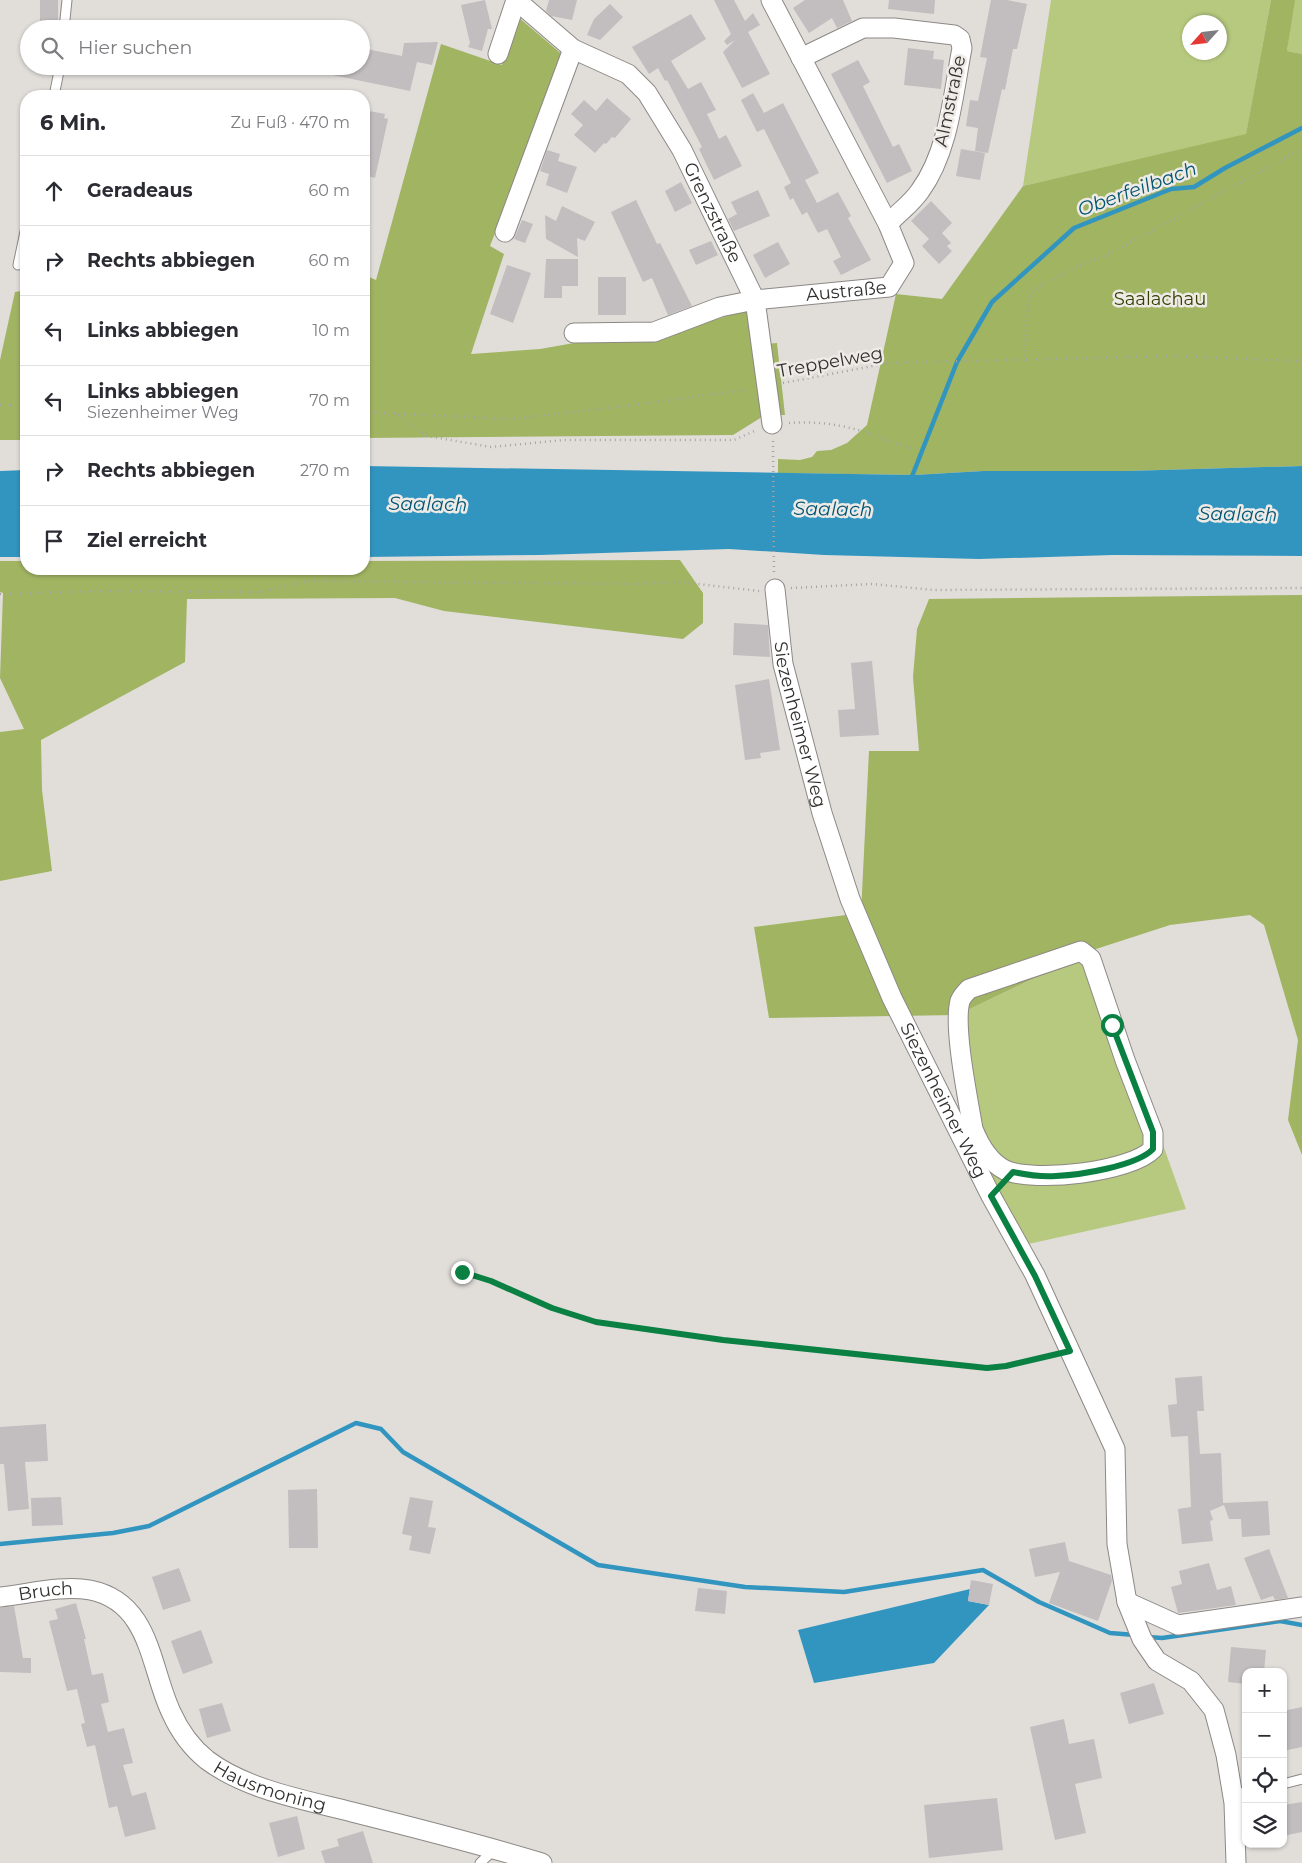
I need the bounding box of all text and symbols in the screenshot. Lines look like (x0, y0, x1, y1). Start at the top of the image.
north arrow (1182, 15, 1227, 60)
search box (20, 20, 370, 75)
icon: search (38, 34, 66, 62)
text: Hier suchen (78, 36, 192, 59)
street label: Almstraße (930, 53, 970, 149)
text: 6 Min. (40, 110, 106, 135)
text: Zu Fuß · 470 m (230, 113, 350, 132)
water label: Oberfeilbach (1074, 157, 1200, 221)
street label: Grenzstraße (679, 159, 746, 267)
icon: ahead (40, 177, 68, 205)
text: Geradeaus (87, 179, 193, 202)
text: 60 m (308, 181, 350, 200)
icon: right (40, 247, 68, 275)
text: Rechts abbiegen (87, 249, 255, 272)
text: 60 m (308, 251, 350, 270)
street label: Austraße (805, 276, 888, 306)
park label: Saalachau (1114, 288, 1206, 310)
icon: left (40, 317, 68, 345)
text: Links abbiegen (87, 319, 239, 342)
text: 10 m (312, 321, 350, 340)
street label: Treppelweg (775, 342, 885, 382)
text: Links abbiegen (87, 380, 239, 403)
icon: left (40, 387, 68, 415)
text: 70 m (309, 391, 350, 410)
text: Siezenheimer Weg (87, 403, 239, 422)
icon: right (40, 457, 68, 485)
text: Rechts abbiegen (87, 459, 255, 482)
text: 270 m (300, 461, 350, 480)
water label: Saalach (388, 492, 468, 516)
water label: Saalach (793, 497, 873, 521)
water label: Saalach (1198, 502, 1278, 526)
icon: arrive (40, 527, 68, 555)
text: Ziel erreicht (87, 529, 207, 552)
street label: Siezenheimer Weg (770, 640, 831, 810)
route start (1101, 1014, 1124, 1037)
street label: Siezenheimer Weg (895, 1019, 991, 1182)
route end (451, 1261, 474, 1284)
street label: Bruch (17, 1577, 73, 1605)
map controls (1242, 1668, 1287, 1848)
button: + (1242, 1668, 1287, 1713)
button: − (1242, 1713, 1287, 1758)
street label: Hausmoning (210, 1756, 328, 1816)
button: locate (1242, 1758, 1287, 1803)
button: layers (1242, 1803, 1287, 1848)

